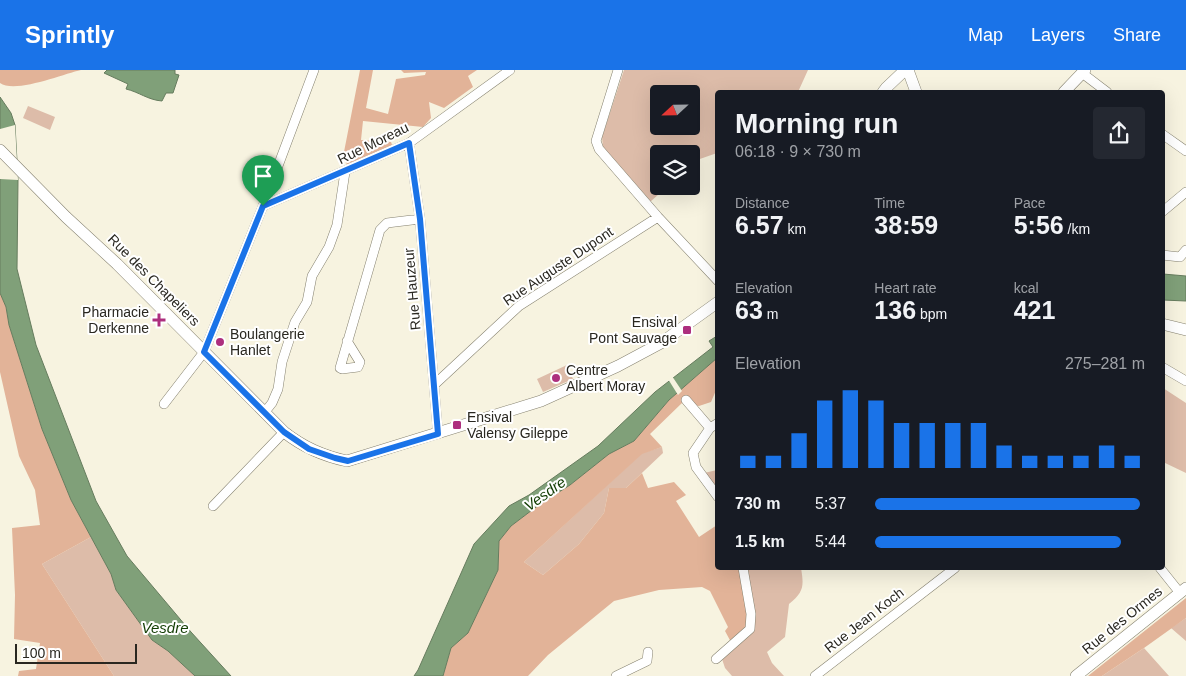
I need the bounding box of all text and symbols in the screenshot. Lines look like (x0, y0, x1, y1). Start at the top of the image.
text: Sprintly (25, 21, 114, 48)
text: Map (968, 25, 1003, 45)
text: Layers (1031, 25, 1085, 45)
text: Share (1113, 25, 1161, 45)
north arrow (650, 85, 700, 135)
map controls (650, 85, 700, 195)
button: share (1093, 107, 1145, 159)
text: Morning run (735, 108, 898, 139)
street label: Rue Moreau (335, 119, 411, 167)
text: 06:18 · 9 × 730 m (735, 143, 861, 160)
button: layers (650, 145, 700, 195)
pin (242, 155, 284, 206)
icon: arrive (249, 162, 277, 190)
text: Distance (735, 195, 789, 211)
text: Time (874, 195, 905, 211)
text: Pace (1014, 195, 1046, 211)
text: 6.57 (735, 211, 784, 239)
text: 38:59 (874, 211, 938, 239)
text: 5:56 (1014, 211, 1064, 239)
text: km (784, 221, 806, 237)
text: /km (1064, 221, 1090, 237)
street label: Rue Auguste Dupont (500, 223, 616, 309)
street label: Rue des Chapeliers (105, 231, 203, 329)
street label: Rue Hauzeur (400, 247, 424, 331)
text: Elevation (735, 280, 793, 296)
text: Heart rate (874, 280, 937, 296)
text: kcal (1014, 280, 1039, 296)
text: 63 (735, 296, 763, 324)
text: 136 (874, 296, 916, 324)
text: 421 (1014, 296, 1055, 324)
place label: Pharmacie Derkenne (82, 304, 149, 336)
text: m (763, 306, 778, 322)
text: bpm (916, 306, 947, 322)
marker: Pharmacie Derkenne (153, 314, 165, 326)
place label: Ensival Pont Sauvage (589, 314, 677, 346)
marker: Ensival Pont Sauvage (681, 324, 693, 336)
place label: Boulangerie Hanlet (230, 326, 305, 358)
marker: Boulangerie Hanlet (214, 336, 226, 348)
text: Elevation (735, 355, 801, 372)
text: 275–281 m (1065, 355, 1145, 372)
place label: Centre Albert Moray (566, 362, 645, 394)
marker: Centre Albert Moray (550, 372, 562, 384)
place label: Ensival Valensy Gileppe (467, 409, 568, 441)
marker: Ensival Valensy Gileppe (451, 419, 463, 431)
water label: Vesdre (521, 473, 569, 514)
text: 730 m (735, 495, 780, 512)
text: 5:37 (815, 495, 846, 512)
text: 1.5 km (735, 533, 785, 550)
text: 5:44 (815, 533, 846, 550)
street label: Rue des Ormes (1079, 583, 1165, 657)
street label: Rue Jean Koch (821, 584, 907, 656)
water label: Vesdre (142, 619, 188, 636)
scale bar (15, 641, 138, 664)
text: 100 m (22, 645, 61, 661)

